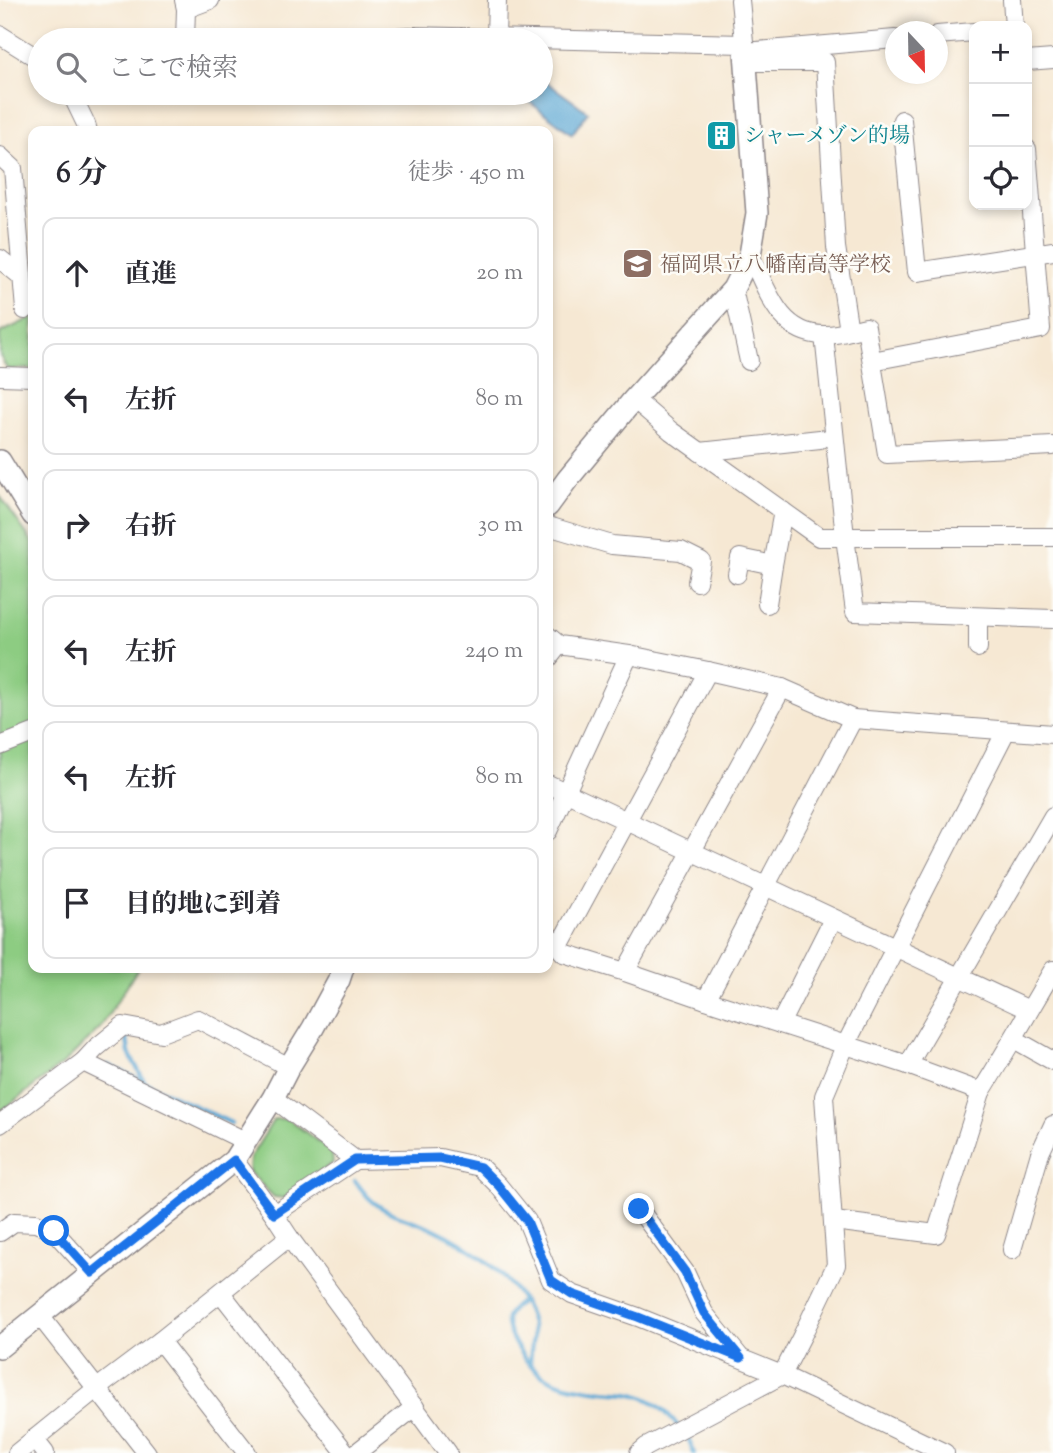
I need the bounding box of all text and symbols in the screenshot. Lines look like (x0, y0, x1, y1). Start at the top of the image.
north arrow (885, 21, 948, 84)
map controls (969, 21, 1032, 210)
button: + (969, 21, 1032, 84)
search box (28, 28, 553, 105)
icon: search (52, 48, 90, 86)
text: ここで検索 (108, 51, 238, 88)
button: − (969, 84, 1032, 147)
building icon: シャーメゾン的場 (704, 118, 738, 152)
place label: シャーメゾン的場 (744, 122, 910, 152)
button: locate (969, 147, 1032, 210)
text: 6 分 (56, 153, 107, 196)
text: 徒歩 · 450 m (408, 157, 525, 190)
school or university icon: 福岡県立八幡南高等学校 (620, 247, 654, 281)
place label: 福岡県立八幡南高等学校 (660, 251, 891, 281)
icon: ahead (58, 254, 96, 292)
text: 直進 (125, 257, 177, 294)
text: 20 m (476, 257, 523, 290)
icon: left (58, 380, 96, 418)
text: 左折 (125, 383, 177, 420)
text: 80 m (475, 383, 523, 416)
icon: right (58, 506, 96, 544)
text: 右折 (125, 509, 177, 546)
text: 30 m (478, 509, 523, 542)
icon: left (58, 632, 96, 670)
text: 左折 (125, 635, 177, 672)
text: 240 m (465, 635, 523, 668)
icon: left (58, 758, 96, 796)
text: 左折 (125, 761, 177, 798)
text: 80 m (475, 761, 523, 794)
icon: arrive (58, 884, 96, 922)
text: 目的地に到着 (125, 887, 281, 924)
route end (623, 1193, 654, 1224)
route start (38, 1215, 69, 1246)

